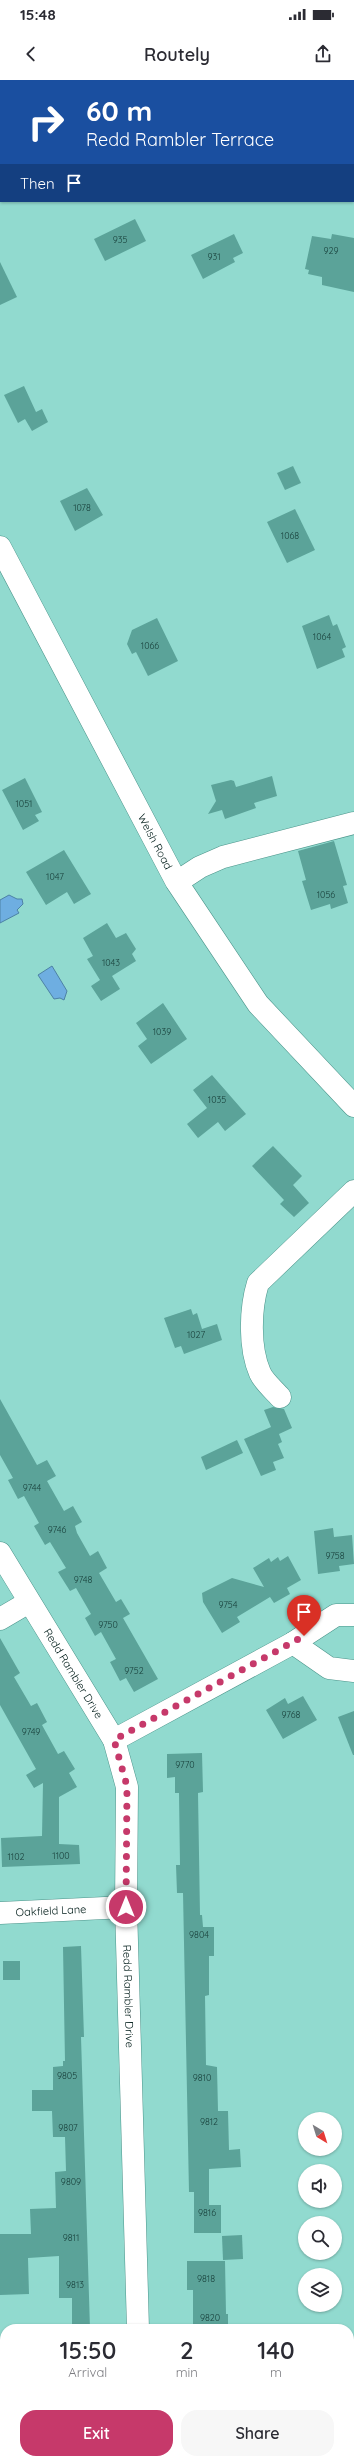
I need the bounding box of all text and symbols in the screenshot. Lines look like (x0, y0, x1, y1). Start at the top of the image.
text: 15:48 (20, 5, 56, 24)
icon: back (20, 43, 42, 65)
text: Routely (144, 43, 210, 66)
icon: share (312, 43, 334, 65)
text: 60 m (86, 93, 152, 128)
icon: right (20, 96, 72, 148)
text: Redd Rambler Terrace (86, 128, 274, 151)
icon: arrive (63, 172, 85, 194)
text: Then (20, 174, 55, 193)
house number: 935 (113, 234, 127, 245)
house number: 929 (323, 245, 339, 256)
house number: 931 (207, 251, 221, 262)
house number: 1078 (73, 502, 91, 513)
house number: 1068 (281, 530, 299, 541)
house number: 1064 (313, 631, 331, 642)
house number: 1066 (141, 640, 159, 651)
house number: 1051 (16, 798, 32, 809)
street label: Welsh Road (135, 811, 176, 872)
house number: 1047 (46, 871, 64, 882)
house number: 1056 (317, 889, 335, 900)
house number: 1043 (102, 957, 120, 968)
house number: 1039 (153, 1026, 171, 1037)
house number: 1035 (208, 1094, 226, 1105)
house number: 1027 (187, 1329, 205, 1340)
house number: 9744 (23, 1482, 42, 1493)
house number: 9746 (48, 1524, 66, 1535)
house number: 9758 (325, 1550, 345, 1561)
house number: 9748 (74, 1574, 92, 1585)
pin (287, 1595, 321, 1636)
house number: 9754 (218, 1599, 238, 1610)
icon: arrive (293, 1601, 315, 1623)
house number: 9750 (98, 1619, 118, 1630)
street label: Redd Rambler Drive (41, 1626, 106, 1721)
house number: 9752 (124, 1665, 144, 1676)
house number: 9768 (282, 1709, 301, 1720)
house number: 9749 (22, 1726, 40, 1737)
house number: 9770 (175, 1759, 195, 1770)
house number: 1100 (52, 1850, 70, 1861)
house number: 1102 (7, 1851, 25, 1862)
position arrow (105, 1886, 147, 1928)
street label: Oakfield Lane (15, 1902, 87, 1919)
house number: 9804 (189, 1929, 209, 1940)
street label: Redd Rambler Drive (120, 1944, 137, 2048)
house number: 9805 (57, 2070, 77, 2081)
house number: 9810 (193, 2072, 211, 2083)
north arrow (298, 2112, 342, 2156)
map controls (298, 2112, 342, 2312)
house number: 9812 (200, 2116, 218, 2127)
house number: 9807 (58, 2122, 78, 2133)
button: sound (298, 2164, 342, 2208)
house number: 9809 (61, 2176, 81, 2187)
house number: 9816 (198, 2207, 216, 2218)
button: search (298, 2216, 342, 2260)
house number: 9811 (63, 2232, 79, 2243)
button: layers (298, 2268, 342, 2312)
house number: 9818 (197, 2273, 215, 2284)
house number: 9813 (66, 2279, 84, 2290)
house number: 9820 (200, 2312, 220, 2323)
text: 15:50 (59, 2335, 116, 2365)
text: 2 (180, 2335, 194, 2365)
text: 140 (257, 2335, 295, 2365)
text: Arrival (68, 2364, 107, 2380)
text: min (176, 2364, 198, 2380)
text: m (270, 2364, 282, 2380)
button: Exit (20, 2410, 173, 2456)
button: Share (181, 2410, 334, 2456)

